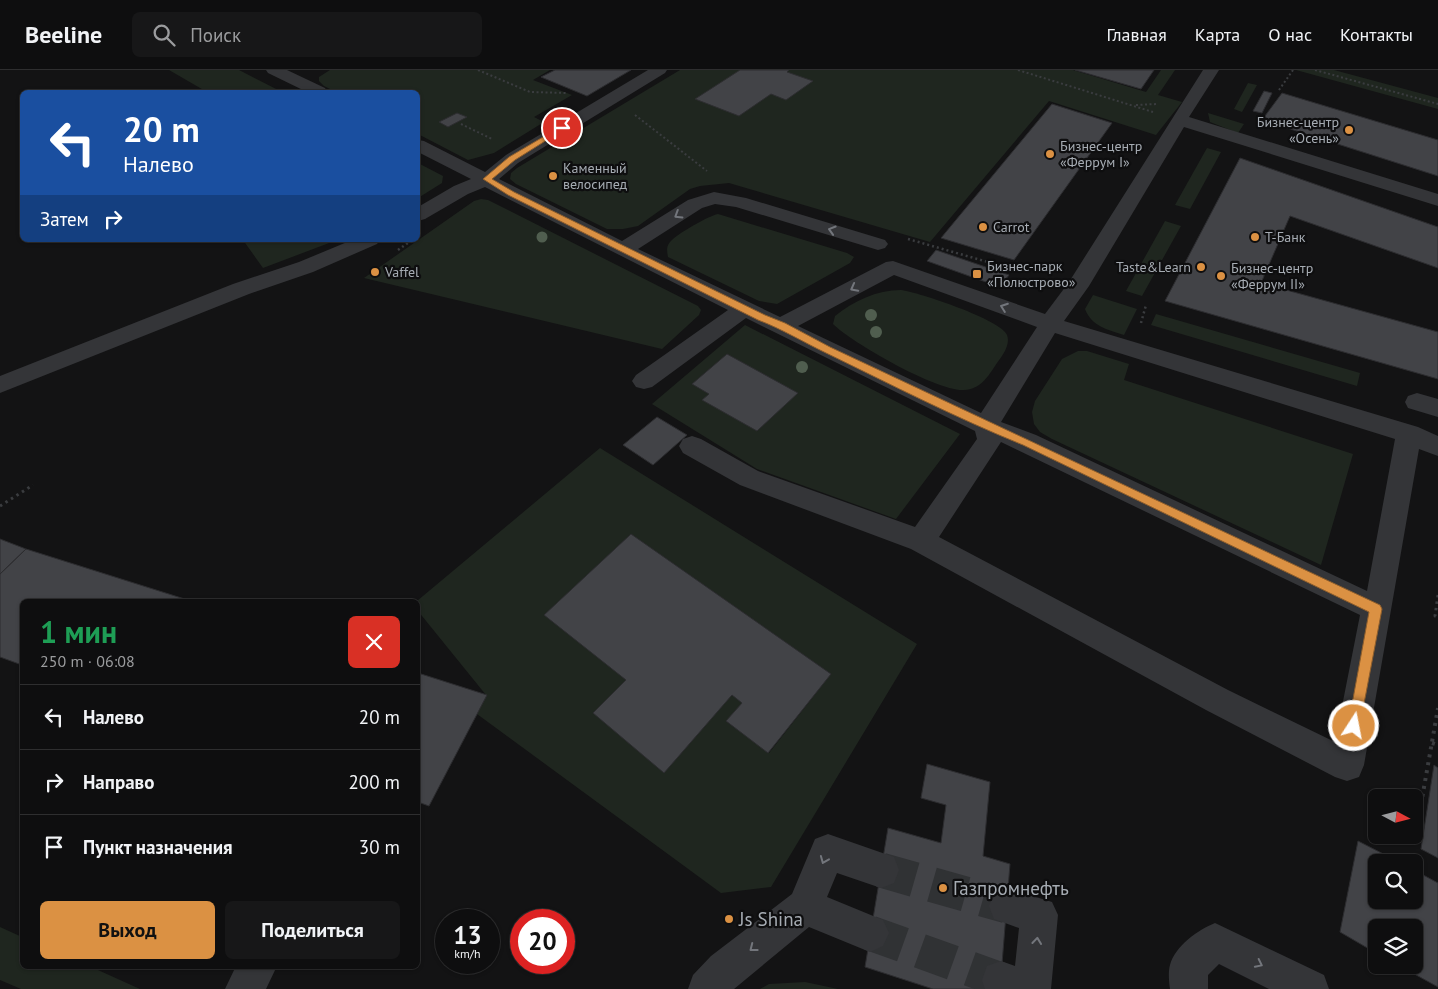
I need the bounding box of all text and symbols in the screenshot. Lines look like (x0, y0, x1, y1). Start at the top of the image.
search box (132, 12, 482, 57)
text: Beeline (25, 19, 102, 50)
icon: search (150, 21, 178, 49)
text: Поиск (190, 23, 241, 47)
text: Главная (1106, 23, 1167, 46)
text: Карта (1195, 23, 1240, 46)
text: О нас (1268, 23, 1312, 46)
text: Контакты (1340, 23, 1413, 46)
text: 20 m (123, 106, 200, 152)
pin (541, 107, 583, 149)
icon: left (40, 110, 105, 175)
place label: Бизнес-центр «Осень» (1257, 113, 1339, 147)
icon: arrive (548, 114, 576, 142)
marker: Бизнес-центр «Осень» (1343, 124, 1355, 136)
place label: Бизнес-центр «Феррум I» (1060, 137, 1142, 171)
marker: Бизнес-центр «Феррум I» (1044, 148, 1056, 160)
text: Налево (123, 150, 194, 178)
place label: Каменный велосипед (563, 159, 628, 193)
marker: Каменный велосипед (547, 170, 559, 182)
icon: right (99, 205, 127, 233)
text: Затем (40, 207, 89, 231)
one-way arrow (674, 208, 683, 218)
place label: Carrot (993, 218, 1030, 236)
marker: Carrot (977, 221, 989, 233)
one-way arrow (828, 225, 836, 235)
place label: Т-Банк (1265, 228, 1306, 246)
marker: Т-Банк (1249, 231, 1261, 243)
place label: Бизнес-парк «Полюстрово» (987, 257, 1076, 291)
place label: Taste&Learn (1116, 258, 1191, 276)
place label: Бизнес-центр «Феррум II» (1231, 259, 1313, 293)
marker: Taste&Learn (1195, 261, 1207, 273)
place label: Vaffel (384, 263, 419, 281)
marker: Vaffel (369, 266, 381, 278)
marker: Бизнес-парк «Полюстрово» (971, 268, 983, 280)
marker: Бизнес-центр «Феррум II» (1215, 270, 1227, 282)
one-way arrow (850, 282, 859, 292)
one-way arrow (1001, 303, 1009, 313)
text: 1 мин (40, 612, 117, 651)
button: close (348, 616, 400, 668)
text: 250 m · 06:08 (40, 651, 135, 671)
position arrow (1327, 699, 1379, 751)
icon: left (40, 703, 68, 731)
text: Налево (83, 705, 144, 729)
text: 20 m (359, 705, 400, 729)
icon: right (40, 768, 68, 796)
text: Направо (83, 770, 154, 794)
text: 200 m (348, 770, 400, 794)
north arrow (1368, 789, 1422, 844)
map controls (1368, 789, 1423, 974)
icon: arrive (40, 833, 68, 861)
text: Пункт назначения (83, 835, 233, 859)
text: 30 m (359, 835, 400, 859)
button: search (1368, 854, 1423, 909)
one-way arrow (820, 855, 830, 864)
place label: Газпромнефть (953, 876, 1069, 900)
marker: Газпромнефть (937, 882, 949, 894)
button: Выход (40, 901, 215, 959)
button: Поделиться (225, 901, 400, 959)
place label: Js Shina (738, 907, 803, 931)
speed limit sign: 20 (510, 909, 575, 974)
marker: Js Shina (723, 913, 735, 925)
text: 13 (453, 919, 482, 951)
button: layers (1368, 919, 1423, 974)
one-way arrow (1031, 936, 1042, 944)
one-way arrow (750, 942, 759, 950)
text: km/h (454, 946, 481, 961)
one-way arrow (1254, 957, 1263, 968)

